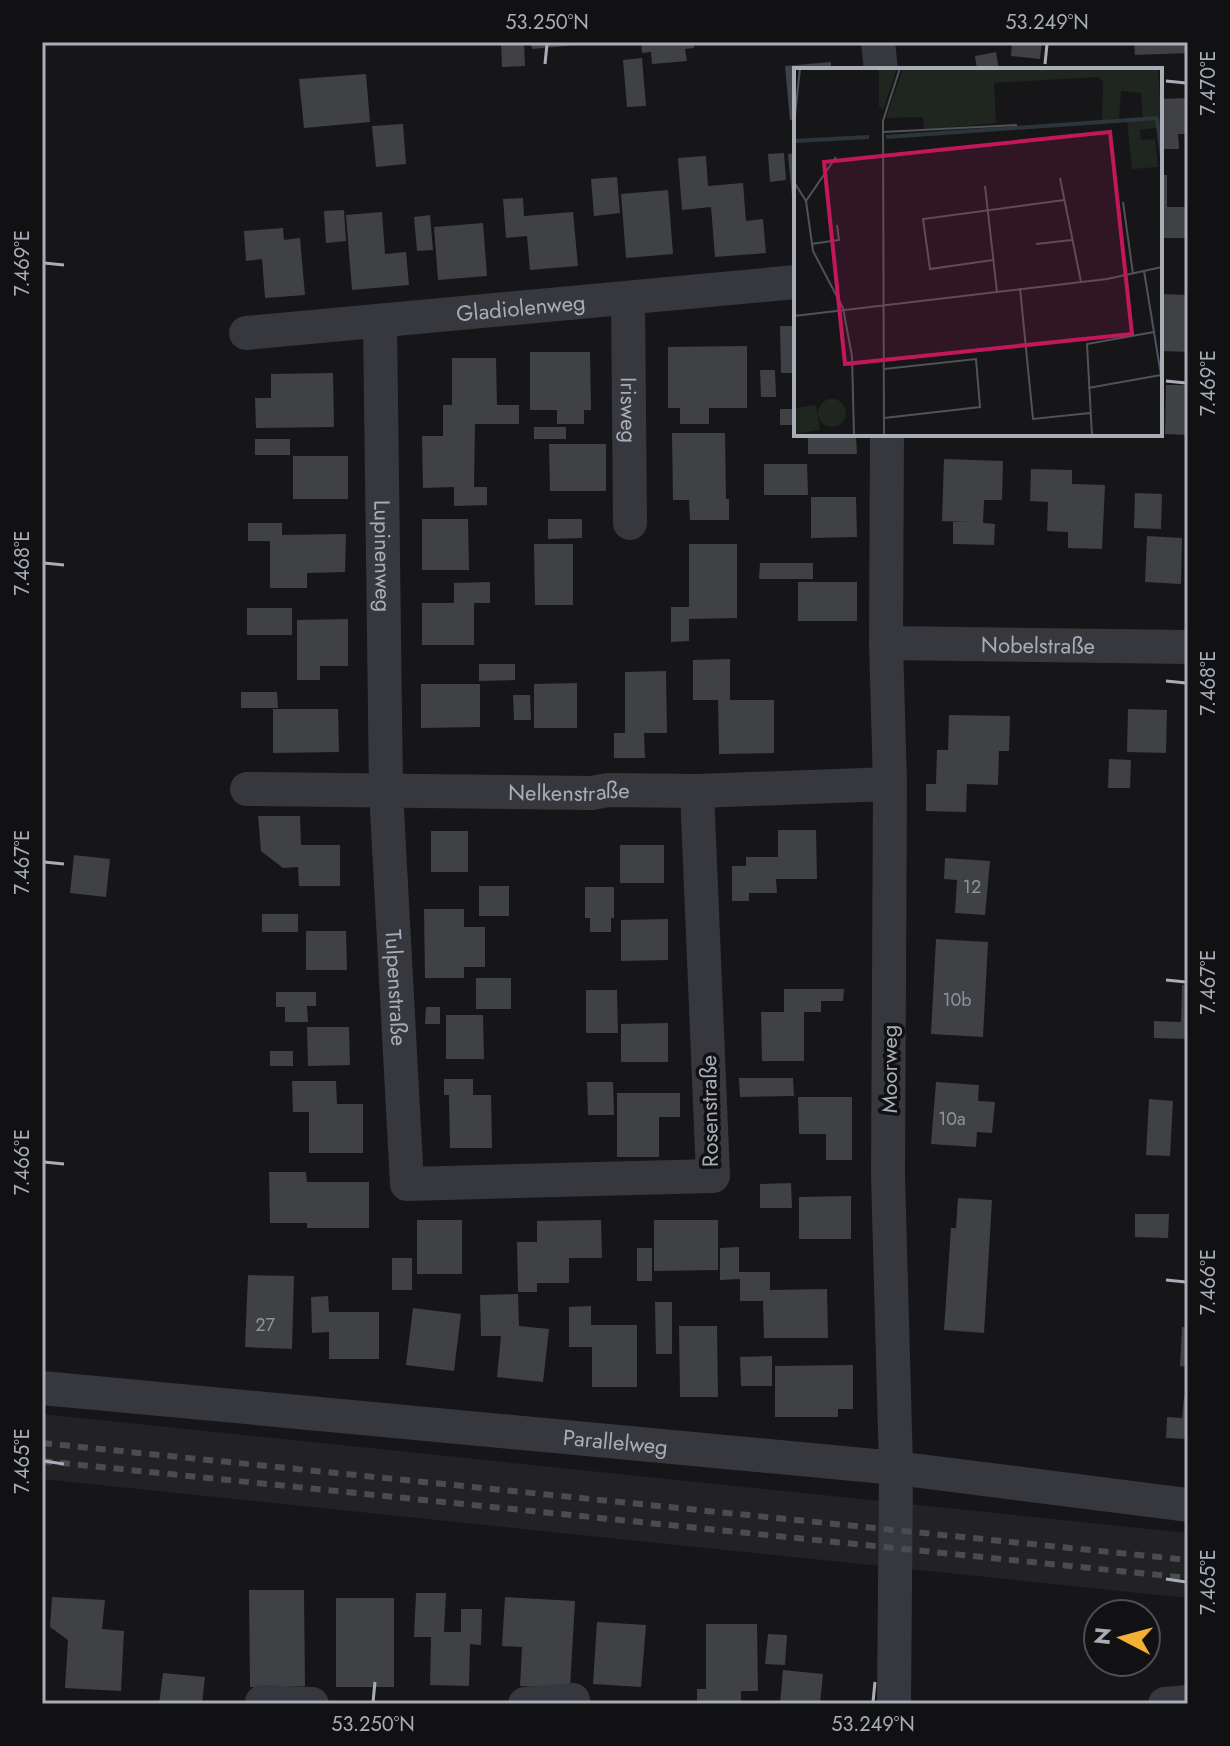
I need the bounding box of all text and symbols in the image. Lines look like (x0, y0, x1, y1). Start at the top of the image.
text: 53.250°N (505, 8, 589, 37)
text: 53.249°N (1005, 8, 1089, 37)
text: 7.470°E (1194, 50, 1223, 116)
inset map (794, 68, 1162, 436)
text: 7.469°E (8, 230, 37, 296)
street label: Gladiolenweg (455, 286, 587, 329)
text: 7.469°E (1194, 350, 1223, 416)
street label: Irisweg (613, 377, 645, 443)
street label: Lupinenweg (366, 500, 400, 612)
text: 7.468°E (8, 530, 37, 596)
street label: Nobelstraße (981, 628, 1095, 662)
text: 7.468°E (1194, 650, 1223, 716)
street label: Nelkenstraße (508, 774, 630, 809)
text: 7.467°E (8, 830, 37, 894)
house number: 12 (963, 874, 981, 900)
street label: Tulpenstraße (377, 929, 416, 1047)
text: 7.467°E (1194, 950, 1223, 1014)
house number: 10b (942, 987, 972, 1013)
street label: Moorweg (873, 1025, 905, 1113)
street label: Rosenstraße (692, 1055, 726, 1167)
house number: 10a (938, 1106, 966, 1132)
text: 7.466°E (8, 1129, 37, 1195)
text: 7.466°E (1194, 1249, 1223, 1315)
house number: 27 (255, 1312, 275, 1338)
street label: Parallelweg (562, 1421, 669, 1463)
text: 7.465°E (8, 1428, 37, 1494)
text: 7.465°E (1194, 1549, 1223, 1615)
north arrow (1082, 1598, 1162, 1678)
text: N (1085, 1626, 1119, 1646)
text: 53.250°N (331, 1710, 415, 1739)
text: 53.249°N (831, 1710, 915, 1739)

